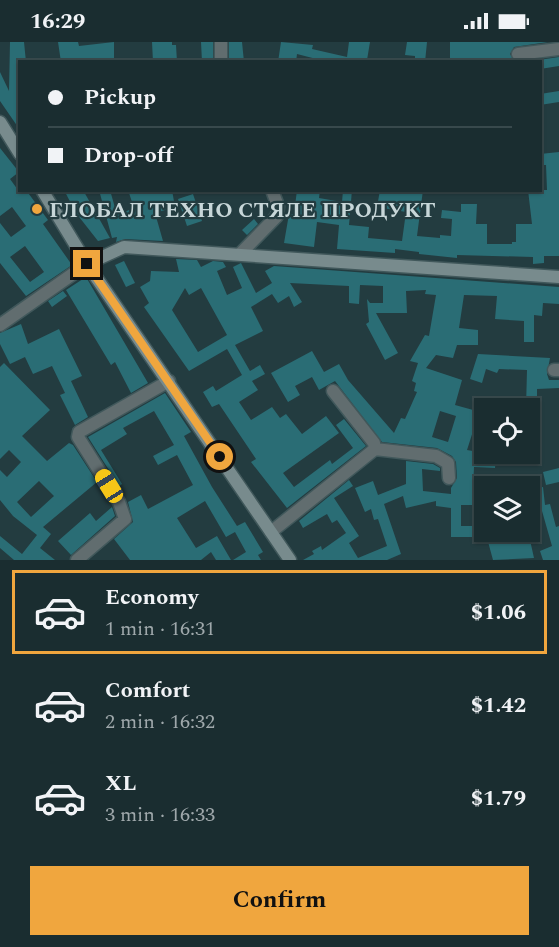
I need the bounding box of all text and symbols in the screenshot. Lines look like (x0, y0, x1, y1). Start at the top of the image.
text: 16:29 (30, 5, 85, 38)
text: Pickup (84, 81, 156, 114)
text: Drop-off (84, 139, 173, 172)
place label: ГЛОБАЛ ТЕХНО СТЯЛЕ ПРОДУКТ (49, 194, 436, 227)
marker: ГЛОБАЛ ТЕХНО СТЯЛЕ ПРОДУКТ (30, 202, 44, 216)
route end (73, 250, 100, 277)
map controls (474, 398, 540, 542)
button: locate (474, 398, 540, 464)
route start (206, 443, 233, 470)
car (92, 466, 126, 506)
button: layers (474, 476, 540, 542)
text: Economy (105, 581, 198, 614)
icon: car (33, 585, 87, 639)
text: $1.06 (471, 596, 526, 629)
text: 1 min · 16:31 (105, 614, 215, 644)
text: Comfort (105, 674, 190, 707)
icon: car (33, 678, 87, 732)
text: $1.42 (471, 689, 526, 722)
text: 2 min · 16:32 (105, 707, 215, 737)
text: XL (105, 767, 136, 800)
icon: car (33, 771, 87, 825)
text: $1.79 (471, 782, 526, 815)
text: 3 min · 16:33 (105, 800, 215, 830)
button: Confirm (30, 866, 529, 935)

